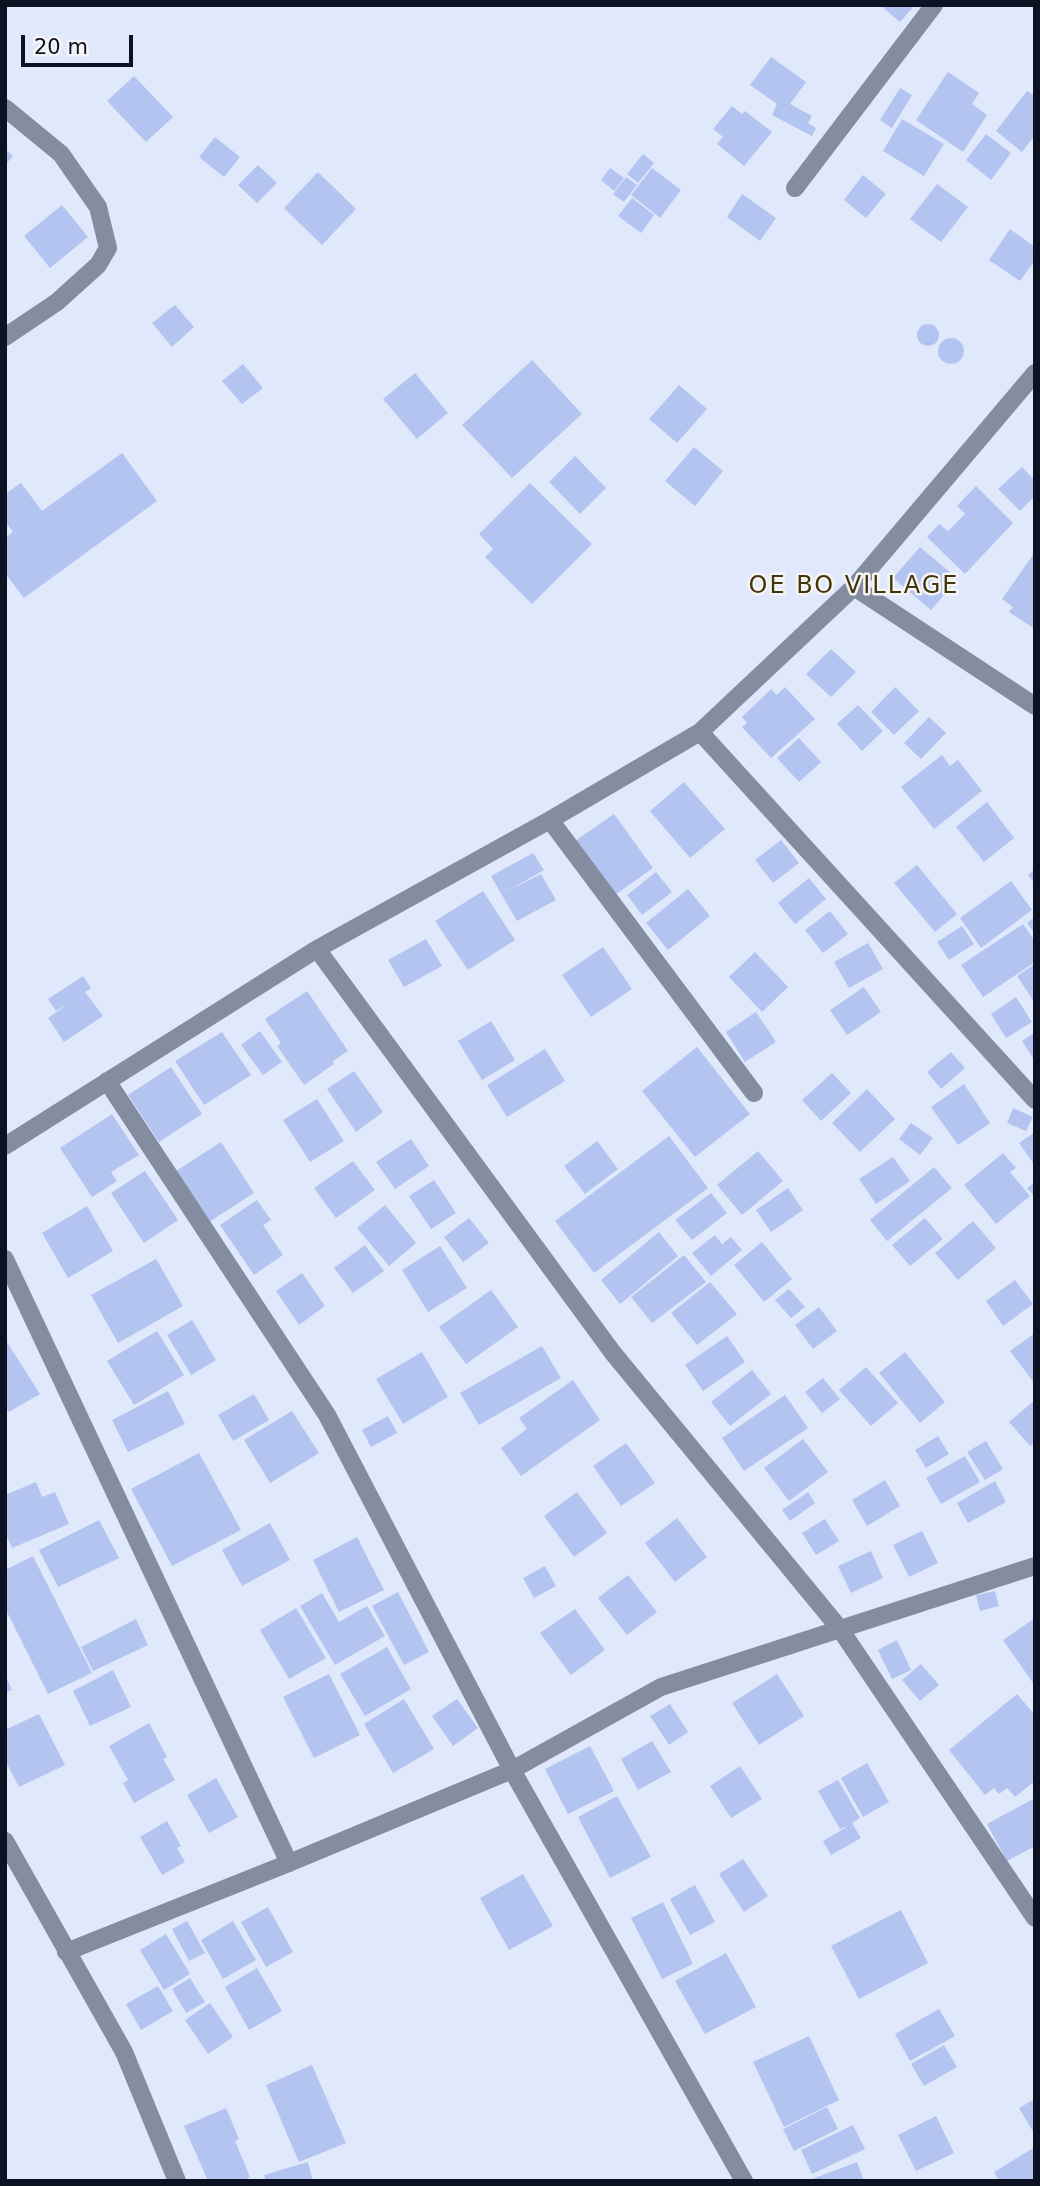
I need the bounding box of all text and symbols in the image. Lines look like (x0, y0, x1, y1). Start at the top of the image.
scale bar (24, 21, 136, 65)
text: 20 m (34, 35, 88, 59)
district label: OE BO VILLAGE (750, 573, 958, 601)

